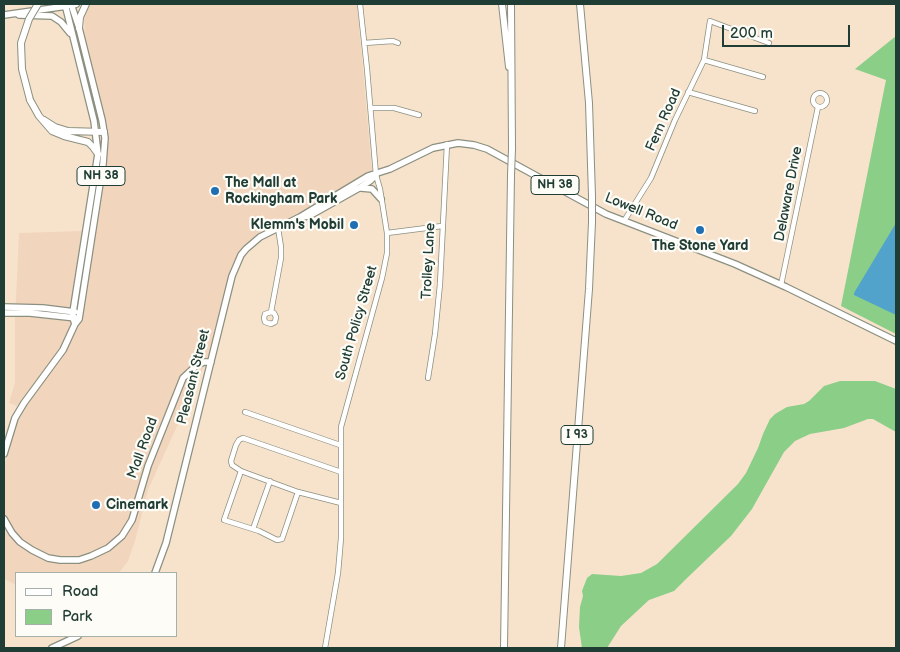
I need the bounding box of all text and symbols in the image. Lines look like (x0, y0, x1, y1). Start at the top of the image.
scale bar (725, 15, 852, 47)
text: 200 m (730, 24, 773, 43)
street label: Fern Road (643, 86, 685, 154)
street label: Delaware Drive (772, 145, 806, 243)
road number: NH 38 (77, 167, 125, 186)
place label: The Mall at Rockingham Park (225, 175, 337, 208)
road number: NH 38 (531, 176, 579, 194)
marker: The Mall at Rockingham Park (209, 185, 221, 197)
street label: Lowell Road (602, 190, 680, 234)
place label: Klemm's Mobil (251, 217, 344, 233)
marker: Klemm's Mobil (348, 219, 360, 231)
street label: Trolley Lane (419, 222, 439, 300)
marker: The Stone Yard (694, 224, 706, 236)
place label: The Stone Yard (652, 238, 748, 254)
street label: South Policy Street (333, 264, 381, 382)
street label: Pleasant Street (174, 328, 214, 426)
street label: Mall Road (124, 415, 162, 481)
road number: I 93 (561, 426, 593, 444)
place label: Cinemark (106, 497, 168, 513)
marker: Cinemark (90, 499, 102, 511)
legend (15, 572, 178, 637)
text: Road (62, 582, 98, 601)
text: Park (62, 607, 92, 626)

